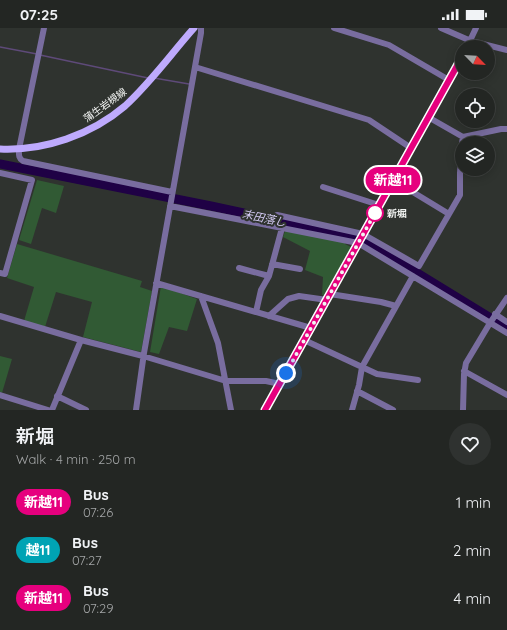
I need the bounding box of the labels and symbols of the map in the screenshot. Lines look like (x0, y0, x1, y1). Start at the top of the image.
north arrow (455, 40, 495, 80)
street label: 蒲生岩槻線 (81, 85, 129, 125)
line badge: 新越11 (365, 167, 421, 193)
marker: 新堀 (366, 204, 384, 222)
water label: 末田落し (241, 207, 287, 229)
place label: 新堀 (387, 207, 407, 220)
your location (276, 363, 296, 383)

